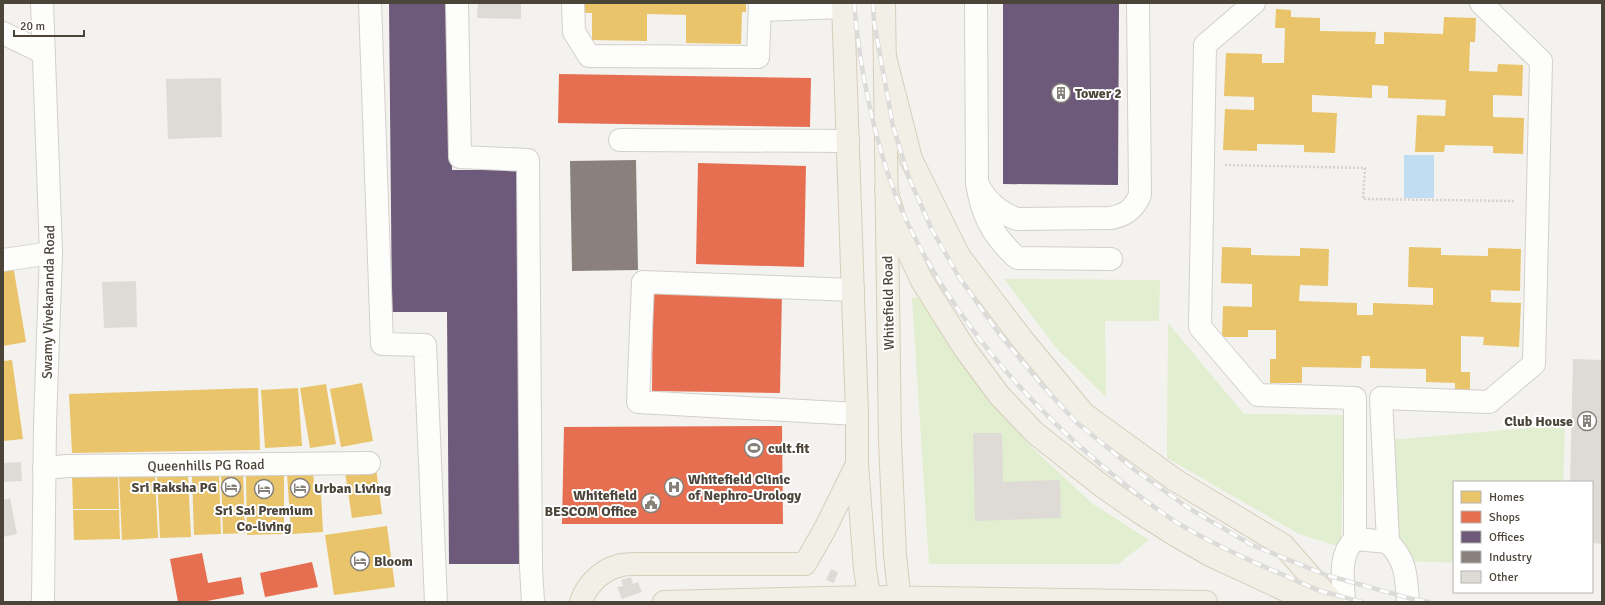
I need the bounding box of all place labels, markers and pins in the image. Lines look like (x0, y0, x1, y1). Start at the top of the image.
building icon: Tower 2 (1050, 82, 1072, 104)
place label: Tower 2 (1075, 85, 1122, 102)
building icon: Club House (1576, 410, 1598, 432)
place label: Club House (1504, 413, 1573, 430)
sports icon: cult.fit (743, 437, 765, 459)
place label: cult.fit (768, 440, 810, 457)
place label: Whitefield Clinic of Nephro-Urology (688, 471, 801, 504)
hotel icon: Sri Raksha PG (220, 476, 242, 498)
hospital icon: Whitefield Clinic of Nephro-Urology (663, 476, 685, 498)
hotel icon: Urban Living (289, 477, 311, 499)
hotel icon: Sri Sai Premium Co-living (253, 478, 275, 500)
place label: Sri Raksha PG (132, 479, 217, 496)
place label: Urban Living (314, 480, 392, 497)
place label: Whitefield BESCOM Office (544, 487, 637, 520)
public building icon: Whitefield BESCOM Office (640, 492, 662, 514)
place label: Sri Sai Premium Co-living (215, 502, 313, 535)
hotel icon: Bloom (349, 550, 371, 572)
place label: Bloom (374, 553, 413, 570)

